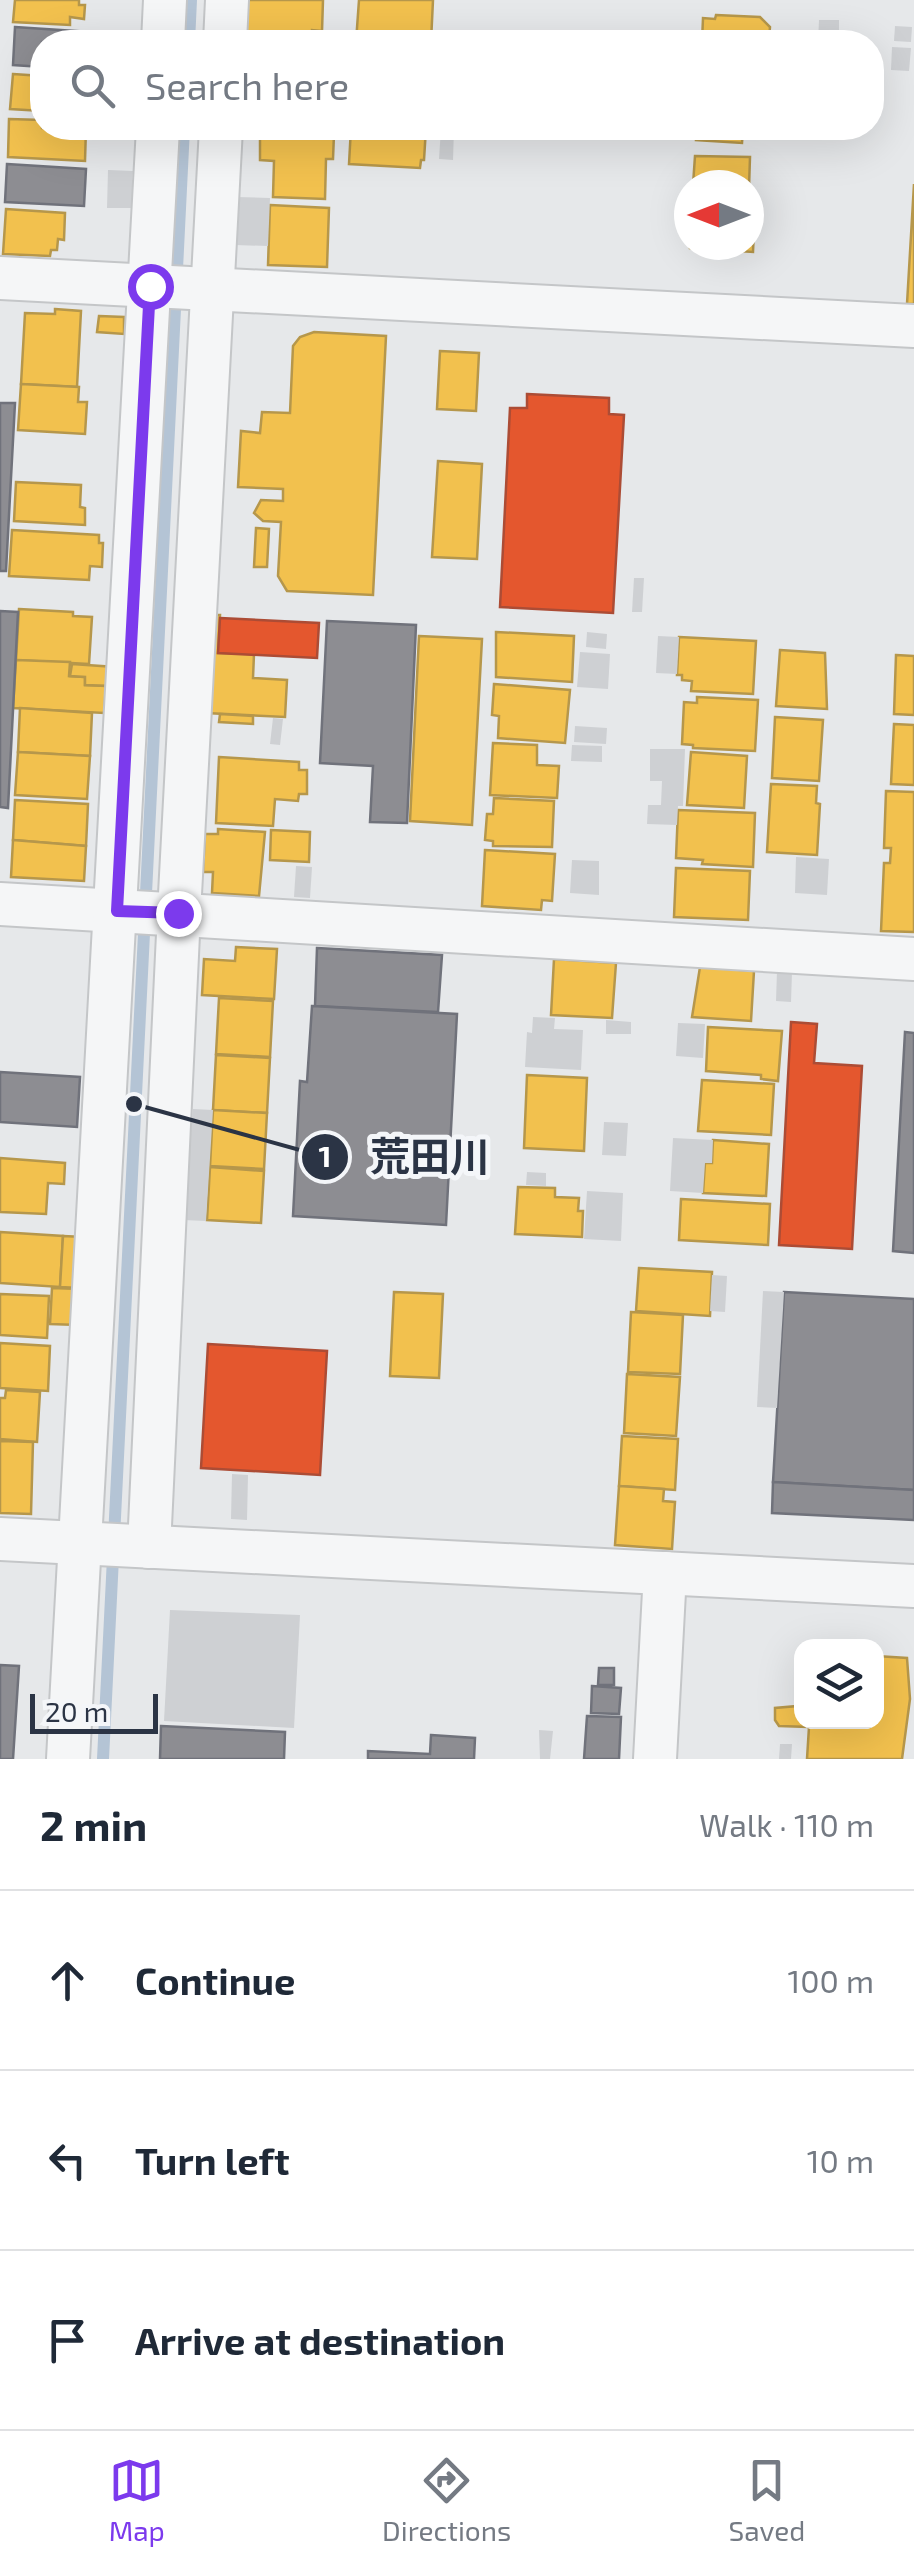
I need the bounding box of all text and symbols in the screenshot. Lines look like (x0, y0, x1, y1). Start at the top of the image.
search box (30, 30, 884, 140)
icon: search (65, 58, 120, 113)
text: Search here (145, 62, 349, 108)
north arrow (674, 170, 764, 260)
route start (128, 264, 174, 310)
route end (156, 891, 202, 937)
callout: 荒田川 (300, 1122, 510, 1192)
text: 荒田川 (370, 1131, 490, 1179)
text: 1 (319, 1137, 331, 1173)
map controls (794, 1639, 884, 1729)
button: layers (794, 1639, 884, 1729)
scale bar (30, 1689, 158, 1733)
text: 20 m (45, 1694, 108, 1728)
text: 2 min (40, 1799, 147, 1849)
text: Walk · 110 m (699, 1805, 874, 1843)
icon: ahead (40, 1953, 95, 2008)
text: Continue (135, 1957, 295, 2003)
text: 100 m (788, 1961, 874, 1999)
icon: left (40, 2133, 95, 2188)
text: Turn left (135, 2137, 290, 2183)
text: 10 m (807, 2141, 874, 2179)
icon: arrive (40, 2313, 95, 2368)
text: Arrive at destination (135, 2317, 505, 2363)
tab: Map (109, 2453, 165, 2547)
tab: Directions (382, 2453, 511, 2547)
tab: Saved (729, 2453, 805, 2547)

